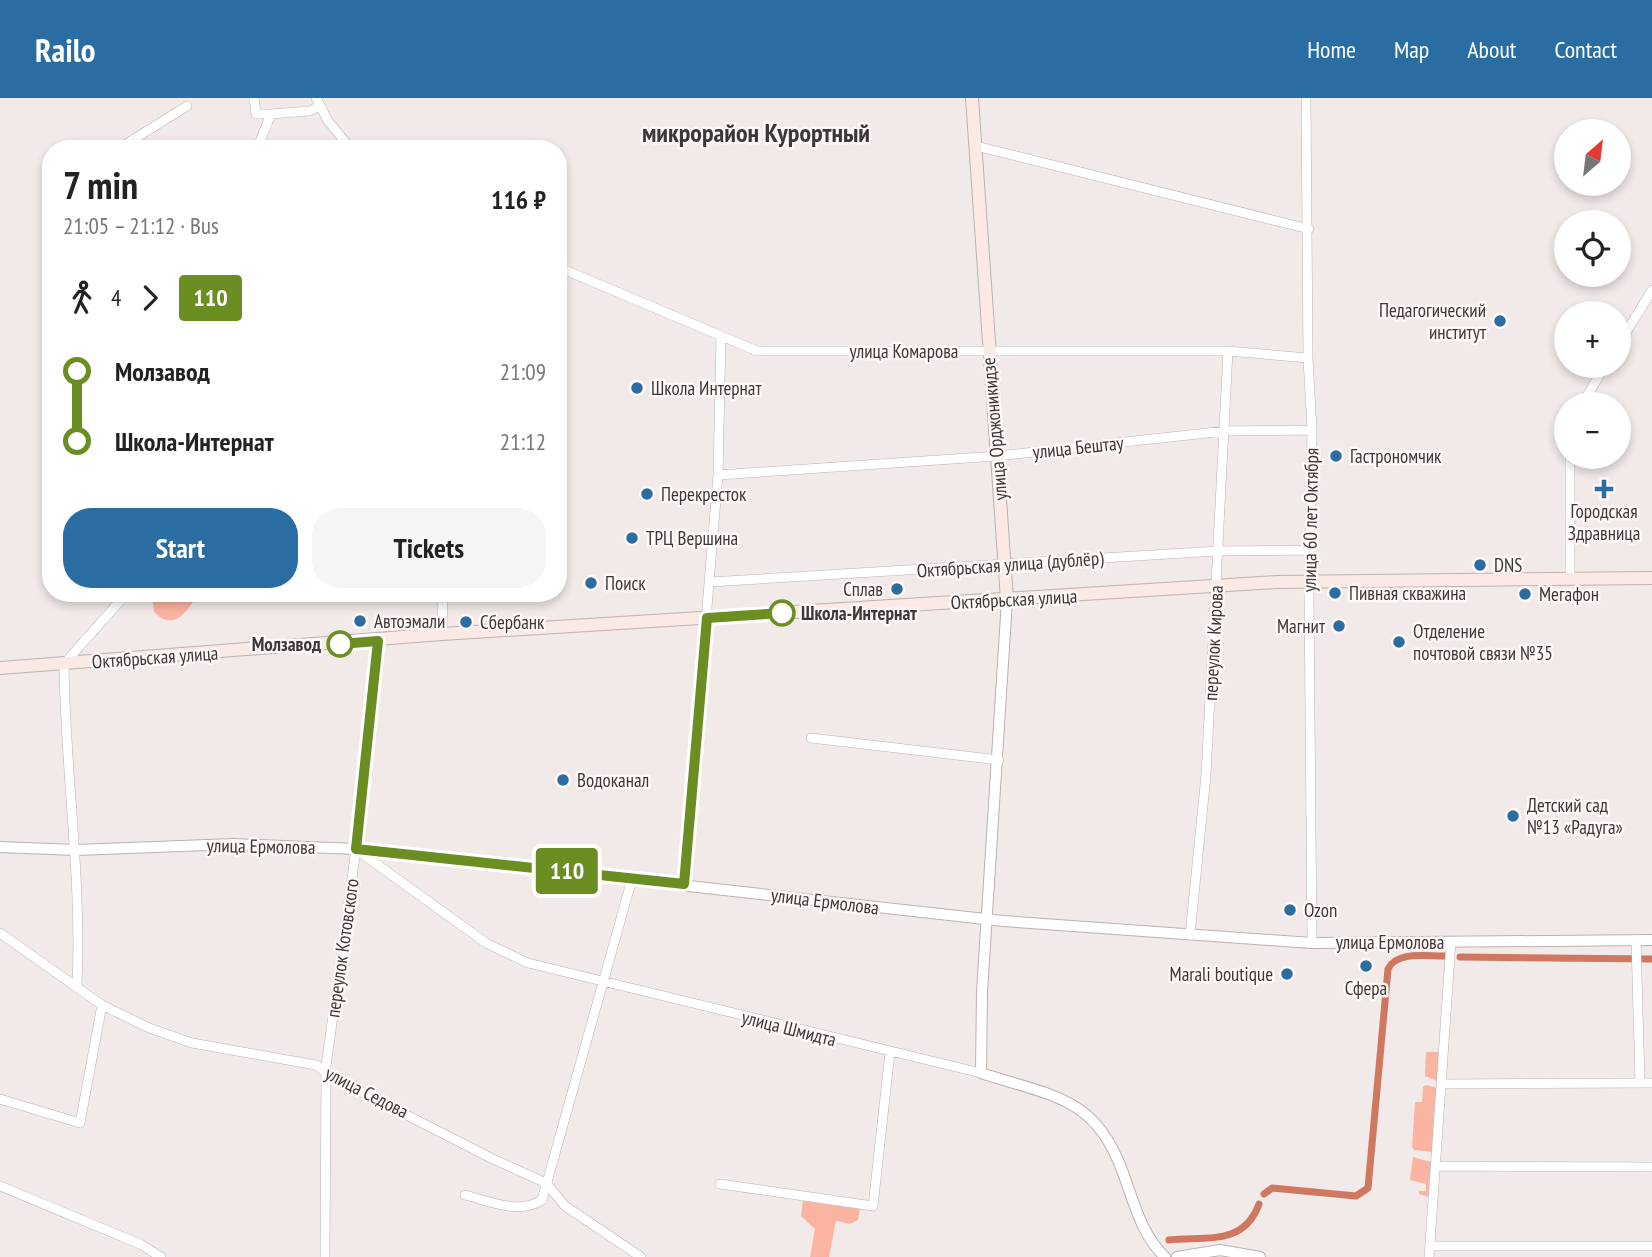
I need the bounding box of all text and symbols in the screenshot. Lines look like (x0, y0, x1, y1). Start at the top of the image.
text: Railo (35, 28, 95, 71)
text: Home (1307, 34, 1356, 65)
text: Map (1394, 34, 1429, 65)
text: About (1467, 34, 1516, 65)
text: Contact (1554, 34, 1617, 65)
district label: микрорайон Курортный (642, 116, 870, 149)
north arrow (1554, 119, 1631, 196)
map controls (1554, 119, 1631, 469)
text: 7 min (63, 160, 138, 209)
text: 116 ₽ (491, 183, 546, 216)
button: locate (1554, 210, 1631, 287)
text: 21:05 – 21:12 · Bus (63, 211, 219, 240)
icon: walk (63, 279, 101, 317)
icon: forward (131, 279, 169, 317)
text: 110 (193, 282, 228, 313)
text: 4 (111, 283, 121, 312)
place label: Педагогический институт (1379, 298, 1487, 344)
button: + (1554, 301, 1631, 378)
marker: Педагогический институт (1492, 313, 1508, 329)
street label: улица Комарова (850, 339, 958, 363)
text: Молзавод (115, 355, 210, 388)
street label: улица Орджоникидзе (976, 356, 1012, 501)
text: 21:09 (500, 357, 546, 386)
place label: Школа Интернат (651, 376, 762, 400)
marker: Школа Интернат (629, 380, 645, 396)
button: − (1554, 392, 1631, 469)
text: Школа-Интернат (115, 425, 274, 458)
text: 21:12 (500, 427, 546, 456)
street label: улица Бештау (1031, 430, 1126, 464)
place label: Гастрономчик (1350, 444, 1442, 468)
street label: улица 60 лет Октября (1297, 448, 1323, 592)
marker: Гастрономчик (1328, 448, 1344, 464)
marker: Городская Здравница (1596, 481, 1612, 497)
place label: Перекресток (661, 482, 747, 506)
marker: Перекресток (639, 486, 655, 502)
place label: Городская Здравница (1568, 499, 1640, 545)
button: Start (63, 508, 298, 588)
button: Tickets (312, 508, 546, 588)
place label: ТРЦ Вершина (646, 526, 738, 550)
marker: ТРЦ Вершина (624, 530, 640, 546)
street label: Октябрьская улица (дублёр) (916, 545, 1105, 582)
place label: DNS (1494, 553, 1522, 577)
marker: DNS (1472, 557, 1488, 573)
place label: Поиск (605, 571, 646, 595)
marker: Поиск (583, 575, 599, 591)
place label: Сплав (843, 577, 883, 601)
marker: Сплав (889, 581, 905, 597)
place label: Пивная скважина (1349, 581, 1466, 605)
place label: Мегафон (1539, 582, 1599, 606)
street label: Октябрьская улица (950, 584, 1078, 614)
street label: переулок Кирова (1198, 585, 1228, 701)
marker: Пивная скважина (1327, 585, 1343, 601)
marker: Мегафон (1517, 586, 1533, 602)
marker: Школа-Интернат (769, 600, 795, 626)
place label: Школа-Интернат (801, 601, 917, 625)
place label: Автоэмали (374, 609, 445, 633)
place label: Сбербанк (480, 610, 545, 634)
marker: Автоэмали (352, 613, 368, 629)
marker: Сбербанк (458, 614, 474, 630)
place label: Магнит (1277, 614, 1326, 638)
marker: Магнит (1331, 618, 1347, 634)
place label: Отделение почтовой связи №35 (1413, 619, 1553, 665)
marker: Молзавод (327, 631, 353, 657)
place label: Молзавод (252, 632, 321, 656)
marker: Отделение почтовой связи №35 (1391, 634, 1407, 650)
street label: Октябрьская улица (91, 641, 219, 673)
place label: Водоканал (577, 768, 649, 792)
marker: Водоканал (555, 772, 571, 788)
place label: Детский сад №13 «Радуга» (1527, 793, 1623, 839)
marker: Детский сад №13 «Радуга» (1505, 808, 1521, 824)
street label: улица Ермолова (206, 833, 316, 859)
line badge: 110 (527, 848, 607, 894)
text: 110 (550, 855, 584, 886)
street label: переулок Котовского (320, 877, 364, 1019)
street label: улица Ермолова (770, 882, 880, 920)
place label: Ozon (1304, 898, 1337, 922)
marker: Ozon (1282, 902, 1298, 918)
street label: улица Ермолова (1336, 930, 1444, 954)
marker: Сфера (1358, 958, 1374, 974)
place label: Marali boutique (1170, 962, 1273, 986)
marker: Marali boutique (1279, 966, 1295, 982)
place label: Сфера (1345, 976, 1387, 1000)
street label: улица Шмидта (739, 1005, 839, 1051)
street label: улица Седова (321, 1061, 413, 1123)

